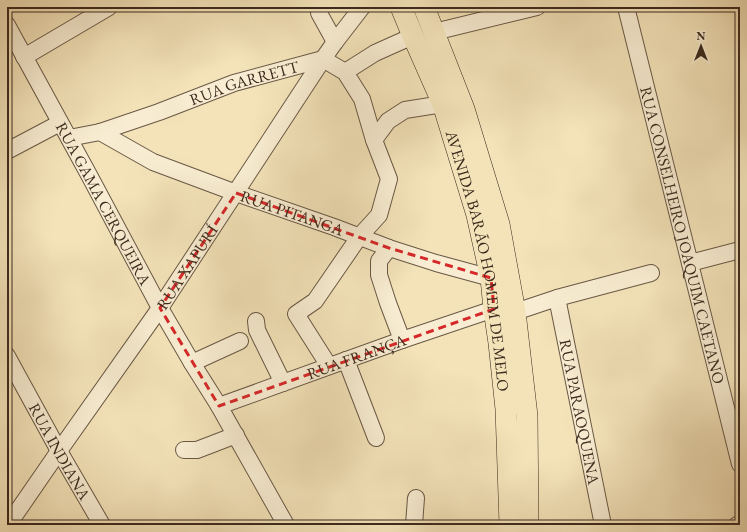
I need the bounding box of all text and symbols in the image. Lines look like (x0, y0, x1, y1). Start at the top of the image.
north arrow (681, 26, 721, 66)
text: N (697, 29, 706, 43)
street label: RUA GARRETT (186, 56, 301, 110)
street label: RUA CONSELHEIRO JOAQUIM CAETANO (635, 84, 730, 386)
street label: RUA GAMA CERQUEIRA (51, 118, 156, 290)
street label: AVENIDA BARÃO HOMEM DE MELO (440, 127, 514, 392)
street label: RUA PITANGA (238, 185, 347, 241)
street label: RUA XAPURÍ (152, 220, 223, 314)
street label: RUA FRANÇA (304, 329, 410, 384)
street label: RUA PARAOQUENA (555, 337, 605, 487)
street label: RUA INDIANA (24, 399, 96, 505)

